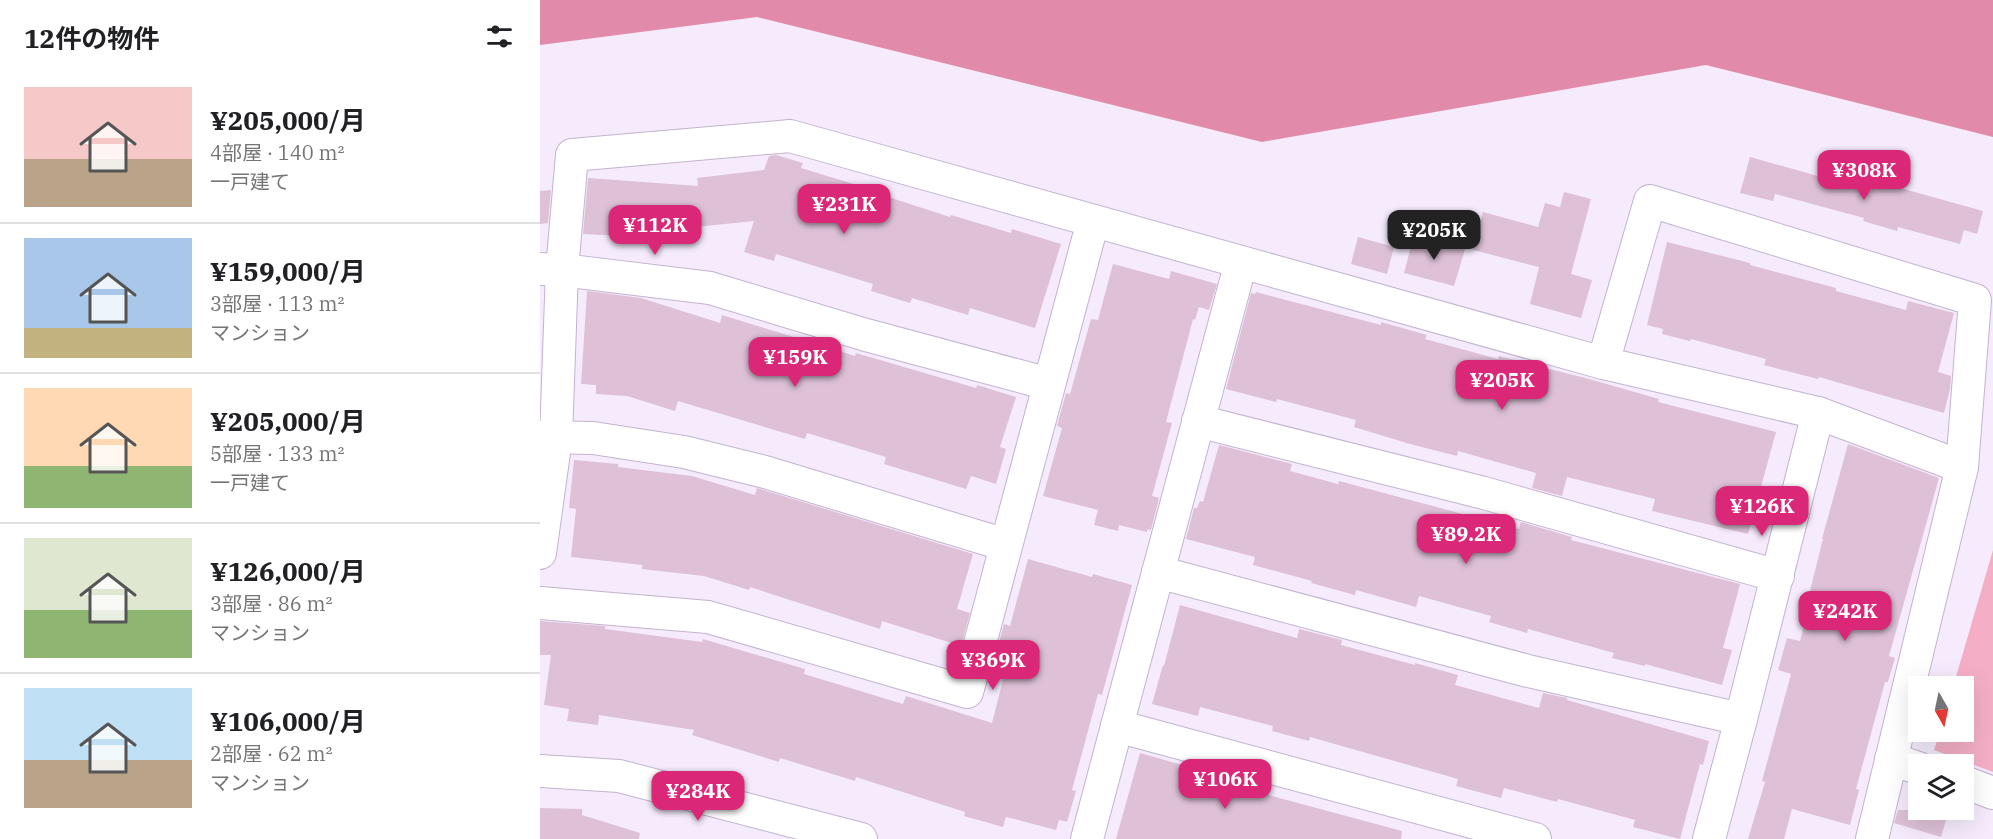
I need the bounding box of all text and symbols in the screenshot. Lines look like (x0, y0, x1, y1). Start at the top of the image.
icon: filters (483, 20, 516, 53)
text: 12件の物件 (24, 21, 159, 55)
text: ¥205,000/月 (210, 103, 366, 137)
icon: home (72, 111, 144, 183)
text: 4部屋 · 140 m² (210, 139, 344, 166)
pin: ¥308K (1822, 150, 1906, 201)
text: ¥308K (1832, 156, 1896, 183)
text: 一戸建て (210, 168, 290, 195)
pin: ¥231K (802, 184, 886, 235)
text: ¥231K (812, 190, 876, 217)
pin: ¥112K (613, 205, 697, 256)
pin: ¥205K (1392, 210, 1476, 261)
text: ¥112K (623, 211, 687, 238)
text: ¥205K (1402, 216, 1466, 243)
text: ¥159,000/月 (210, 254, 366, 288)
icon: home (72, 262, 144, 334)
text: 3部屋 · 113 m² (210, 290, 344, 317)
text: マンション (210, 319, 310, 346)
pin: ¥159K (753, 337, 837, 388)
text: ¥159K (763, 343, 827, 370)
pin: ¥205K (1460, 360, 1544, 411)
text: ¥205K (1470, 366, 1534, 393)
text: ¥205,000/月 (210, 404, 366, 438)
icon: home (72, 412, 144, 484)
text: 5部屋 · 133 m² (210, 440, 344, 467)
text: 一戸建て (210, 469, 290, 496)
pin: ¥126K (1720, 486, 1804, 537)
text: ¥126K (1730, 492, 1794, 519)
pin: ¥89.2K (1417, 514, 1515, 565)
text: ¥89.2K (1431, 520, 1501, 547)
text: ¥126,000/月 (210, 554, 366, 588)
icon: home (72, 562, 144, 634)
text: 3部屋 · 86 m² (210, 590, 332, 617)
pin: ¥242K (1803, 591, 1887, 642)
text: ¥242K (1813, 597, 1877, 624)
text: マンション (210, 619, 310, 646)
pin: ¥369K (951, 640, 1035, 691)
text: ¥369K (961, 646, 1025, 673)
north arrow (1908, 676, 1974, 742)
map controls (1908, 676, 1974, 820)
text: ¥106,000/月 (210, 704, 366, 738)
icon: home (72, 712, 144, 784)
text: 2部屋 · 62 m² (210, 740, 332, 767)
button: layers (1908, 754, 1974, 820)
pin: ¥106K (1183, 759, 1267, 810)
text: ¥106K (1193, 765, 1257, 792)
text: マンション (210, 769, 310, 796)
pin: ¥284K (656, 771, 740, 822)
text: ¥284K (666, 777, 730, 804)

